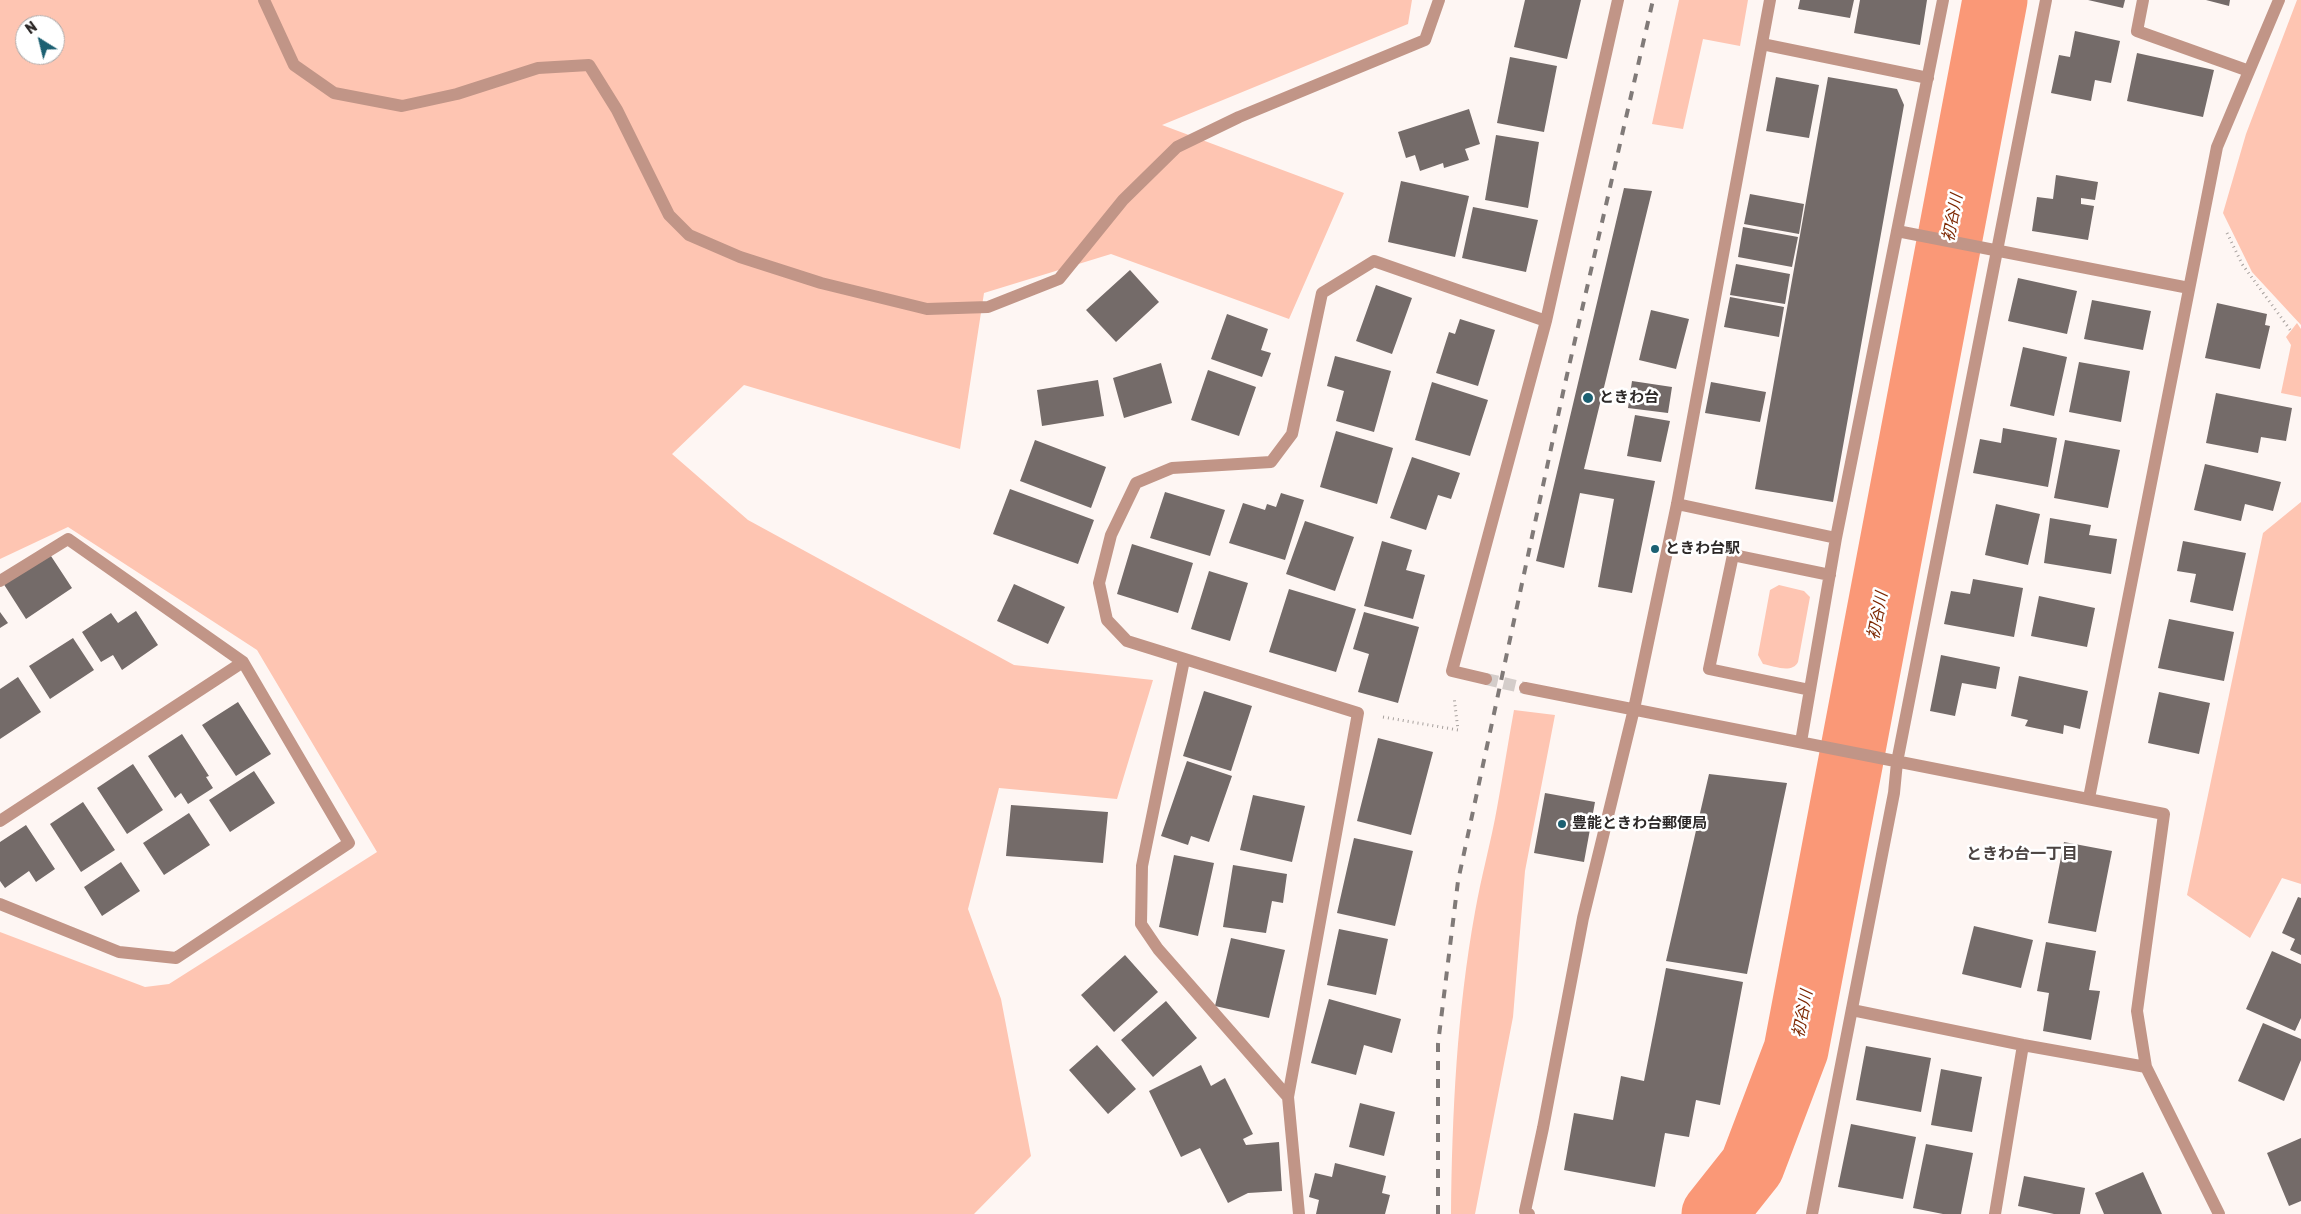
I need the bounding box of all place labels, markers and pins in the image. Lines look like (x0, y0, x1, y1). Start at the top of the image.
place label: ときわ台 (1599, 389, 1659, 407)
marker: ときわ台 (1581, 391, 1595, 405)
place label: ときわ台駅 (1665, 540, 1740, 558)
marker: ときわ台駅 (1649, 543, 1661, 555)
place label: 豊能ときわ台郵便局 (1572, 815, 1707, 833)
marker: 豊能ときわ台郵便局 (1556, 818, 1568, 830)

